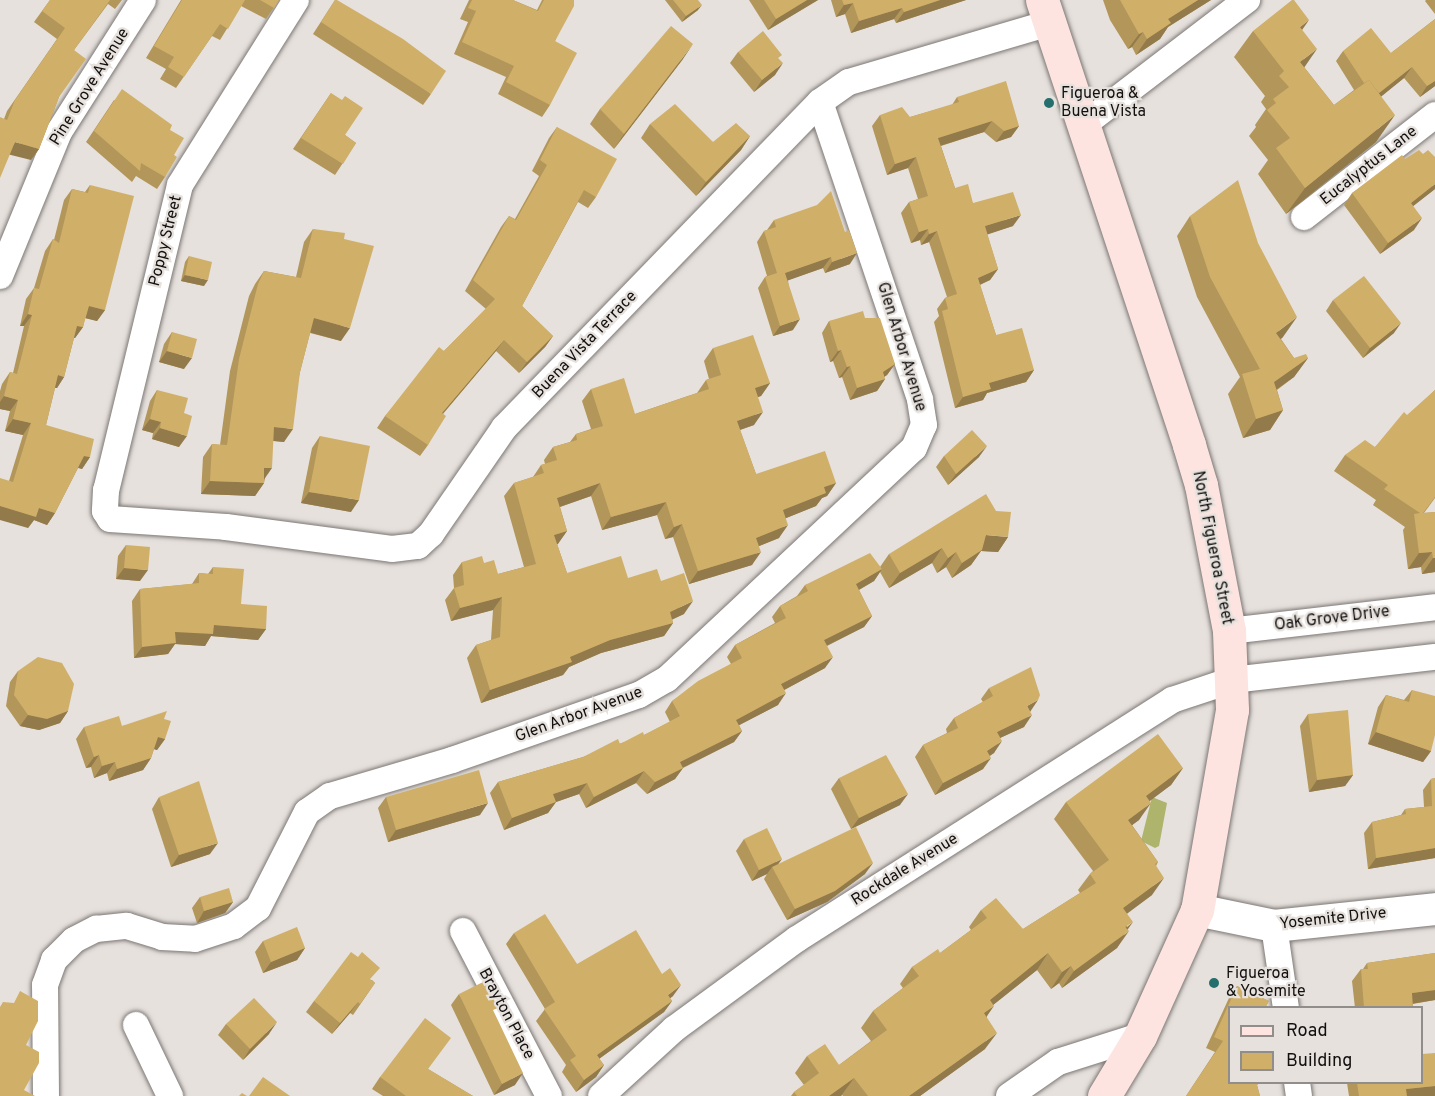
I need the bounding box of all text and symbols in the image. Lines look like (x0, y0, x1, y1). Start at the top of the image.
street label: Pine Grove Avenue (46, 24, 134, 150)
place label: Figueroa & Buena Vista (1061, 84, 1147, 122)
marker: Figueroa & Buena Vista (1042, 96, 1056, 110)
street label: Eucalyptus Lane (1317, 122, 1421, 210)
street label: Poppy Street (145, 193, 187, 289)
street label: Glen Arbor Avenue (872, 279, 930, 415)
street label: Buena Vista Terrace (528, 287, 642, 403)
street label: North Figueroa Street (1188, 470, 1236, 626)
street label: Oak Grove Drive (1273, 602, 1391, 636)
street label: Glen Arbor Avenue (512, 683, 646, 747)
street label: Rockdale Avenue (848, 829, 962, 911)
street label: Yosemite Drive (1279, 904, 1387, 934)
place label: Figueroa & Yosemite (1226, 964, 1306, 1002)
street label: Brayton Place (474, 965, 538, 1063)
marker: Figueroa & Yosemite (1207, 976, 1221, 990)
legend (1228, 1006, 1423, 1084)
text: Road (1286, 1020, 1328, 1043)
text: Building (1286, 1050, 1352, 1073)

